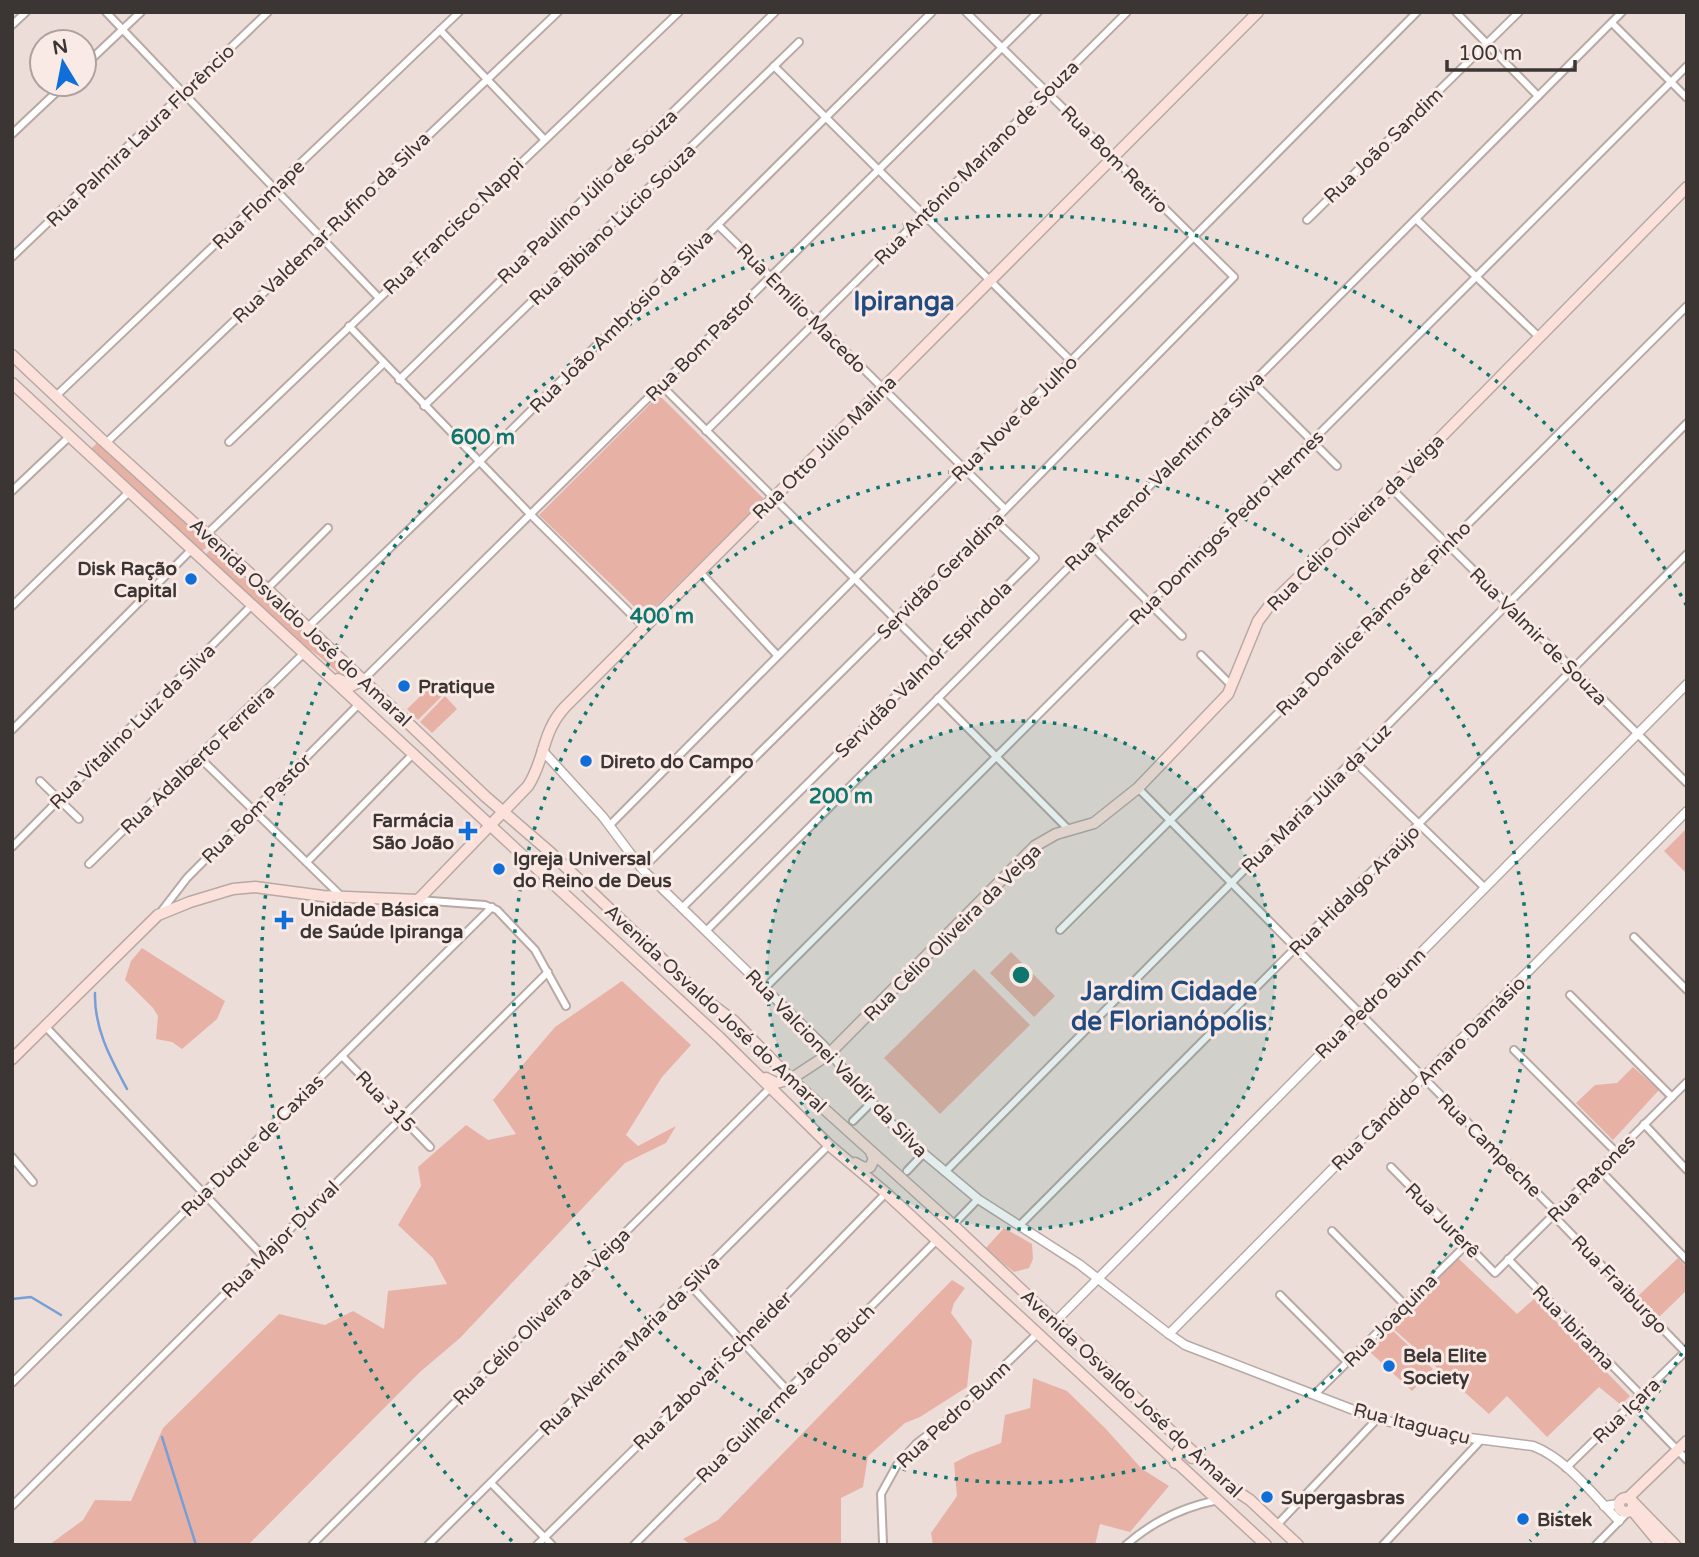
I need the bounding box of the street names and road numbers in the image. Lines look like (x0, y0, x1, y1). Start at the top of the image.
street label: Rua Palmira Laura Florêncio (42, 40, 239, 231)
street label: Rua Antônio Mariano de Souza (870, 56, 1083, 269)
street label: Rua João Sandim (1320, 83, 1448, 208)
street label: Rua Bom Retiro (1056, 102, 1172, 218)
street label: Rua Paulino Júlio de Souza (493, 105, 682, 289)
street label: Rua Valdemar Rufino da Silva (228, 127, 435, 328)
street label: Rua Bibiano Lúcio Souza (525, 139, 700, 310)
street label: Rua Francisco Nappi (379, 154, 528, 299)
street label: Rua Flomape (208, 155, 309, 254)
street label: Rua João Ambrósio da Silva (526, 226, 718, 418)
street label: Rua Emílio Macedo (732, 239, 871, 378)
street label: Rua Bom Pastor (641, 287, 760, 406)
street label: Rua Nove de Julho (947, 351, 1082, 486)
street label: Rua Antenor Valentim da Silva (1061, 368, 1269, 576)
street label: Rua Otto Júlio Malina (748, 371, 901, 524)
street label: Rua Domingos Pedro Hermes (1125, 426, 1328, 629)
street label: Rua Célio Oliveira da Veiga (1263, 430, 1449, 616)
street label: Servidão Geraldina (873, 508, 1009, 644)
street label: Avenida Osvaldo José do Amaral (185, 514, 416, 731)
street label: Rua Doralice Ramos de Pinho (1272, 517, 1476, 721)
street label: Rua Valmir de Souza (1465, 563, 1612, 710)
street label: Servidão Valmor Espíndola (831, 577, 1017, 763)
street label: Rua Vitalino Luiz da Silva (45, 639, 220, 814)
street label: Rua Adalberto Ferreira (116, 681, 279, 839)
street label: Rua Maria Júlia da Luz (1237, 719, 1396, 878)
street label: Rua Bom Pastor (197, 749, 316, 868)
street label: Rua Hidalgo Araújo (1285, 821, 1424, 960)
street label: Rua Célio Oliveira da Veiga (860, 840, 1046, 1026)
street label: Avenida Osvaldo José do Amaral (600, 900, 831, 1117)
street label: Rua Pedro Bunn (1311, 944, 1431, 1064)
street label: Rua Valcionei Valdir da Silva (741, 965, 932, 1162)
street label: Rua Cândido Amaro Damásio (1327, 972, 1530, 1175)
street label: Rua 315 (351, 1067, 420, 1137)
street label: Rua Duque de Caxias (177, 1070, 328, 1221)
street label: Rua Campeche (1433, 1089, 1546, 1202)
street label: Rua Ratones (1543, 1130, 1640, 1227)
street label: Rua Major Durval (218, 1177, 344, 1303)
street label: Rua Jurerê (1400, 1179, 1484, 1263)
street label: Rua Célio Oliveira da Veiga (449, 1224, 635, 1410)
street label: Rua Fraiburgo (1567, 1231, 1672, 1339)
street label: Rua Alverina Maria da Silva (535, 1251, 724, 1440)
street label: Rua Joaquina (1340, 1270, 1442, 1372)
street label: Rua Ibirama (1528, 1281, 1619, 1374)
street label: Avenida Osvaldo José do Amaral (1016, 1285, 1247, 1502)
street label: Rua Zabovari Schneider (629, 1286, 797, 1454)
street label: Rua Guilherme Jacob Buch (692, 1300, 879, 1487)
street label: Rua Pedro Bunn (892, 1356, 1015, 1473)
street label: Rua Içara (1589, 1373, 1665, 1448)
street label: Rua Itaguaçu (1351, 1399, 1473, 1449)

